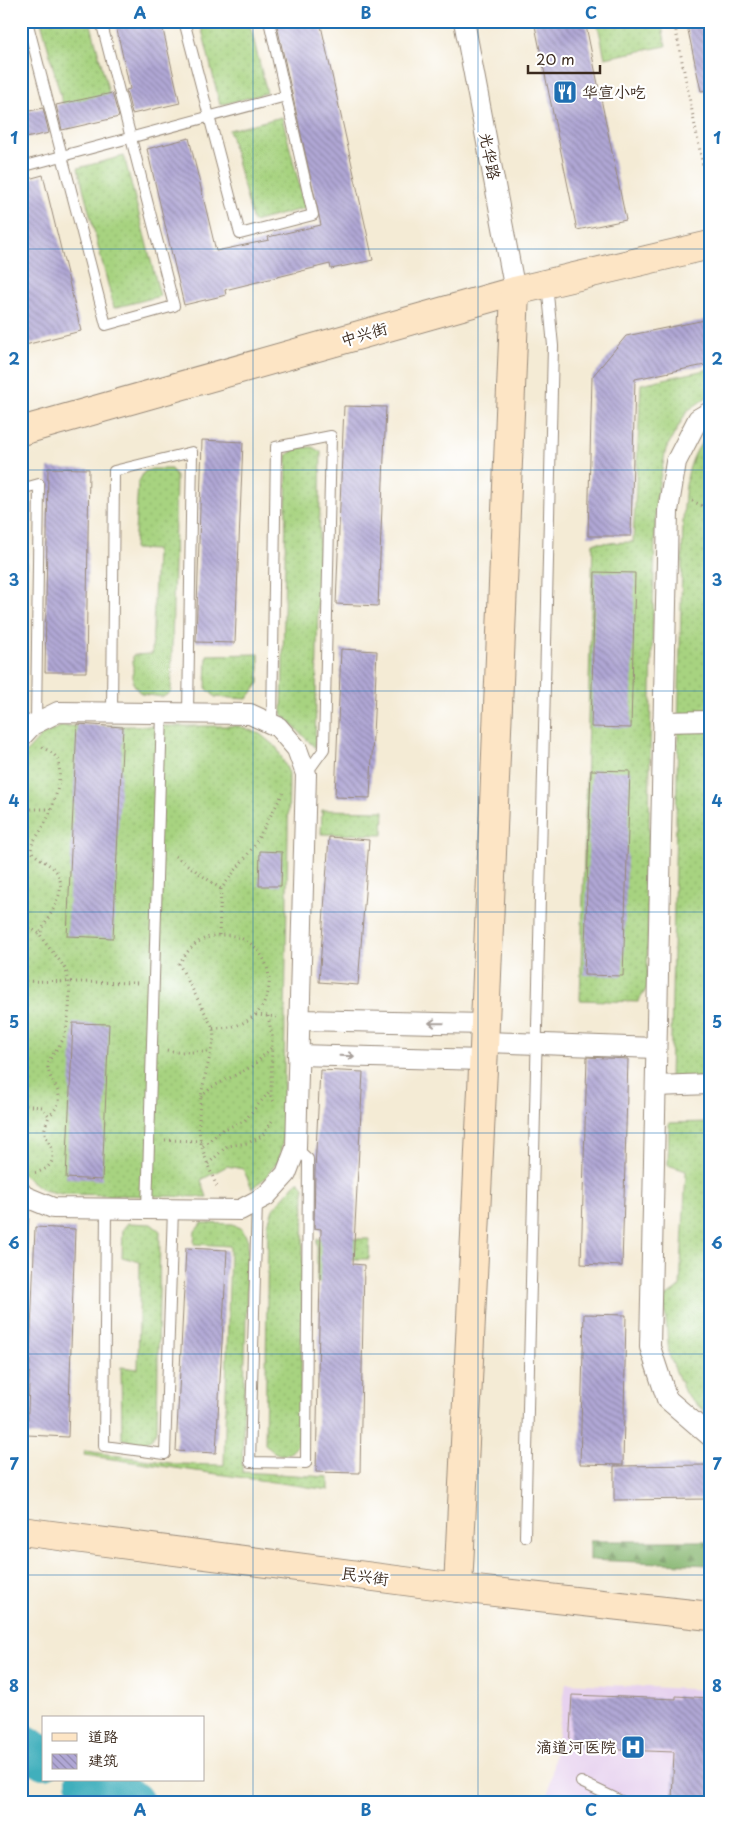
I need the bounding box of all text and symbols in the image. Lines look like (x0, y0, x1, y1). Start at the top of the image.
text: A (134, 0, 147, 24)
text: B (361, 0, 372, 24)
text: C (585, 0, 597, 24)
scale bar (528, 42, 601, 74)
text: 20 m (536, 47, 575, 70)
restaurant icon: 华宣小吃 (552, 79, 578, 105)
place label: 华宣小吃 (582, 79, 646, 103)
text: 1 (10, 125, 18, 149)
text: 1 (713, 125, 721, 149)
street label: 光华路 (475, 130, 507, 182)
street label: 中兴街 (337, 315, 390, 351)
text: 2 (8, 346, 20, 370)
text: 2 (711, 346, 723, 370)
text: 3 (9, 567, 19, 591)
text: 3 (712, 567, 722, 591)
text: 4 (9, 788, 20, 812)
text: 4 (712, 788, 723, 812)
text: 5 (9, 1009, 19, 1033)
text: 5 (712, 1009, 722, 1033)
one-way arrow (428, 1018, 444, 1027)
one-way arrow (339, 1052, 355, 1061)
text: 6 (8, 1230, 20, 1254)
text: 6 (711, 1230, 723, 1254)
text: 7 (9, 1451, 19, 1475)
text: 7 (712, 1451, 722, 1475)
street label: 民兴街 (340, 1560, 391, 1590)
text: 8 (9, 1673, 19, 1697)
text: 8 (712, 1673, 722, 1697)
legend (42, 1716, 205, 1782)
text: 道路 (88, 1724, 118, 1747)
place label: 滴道河医院 (536, 1734, 616, 1758)
hospital icon: 滴道河医院 (620, 1734, 646, 1760)
text: 建筑 (88, 1748, 118, 1771)
text: A (134, 1797, 147, 1821)
text: B (361, 1797, 372, 1821)
text: C (585, 1797, 597, 1821)

